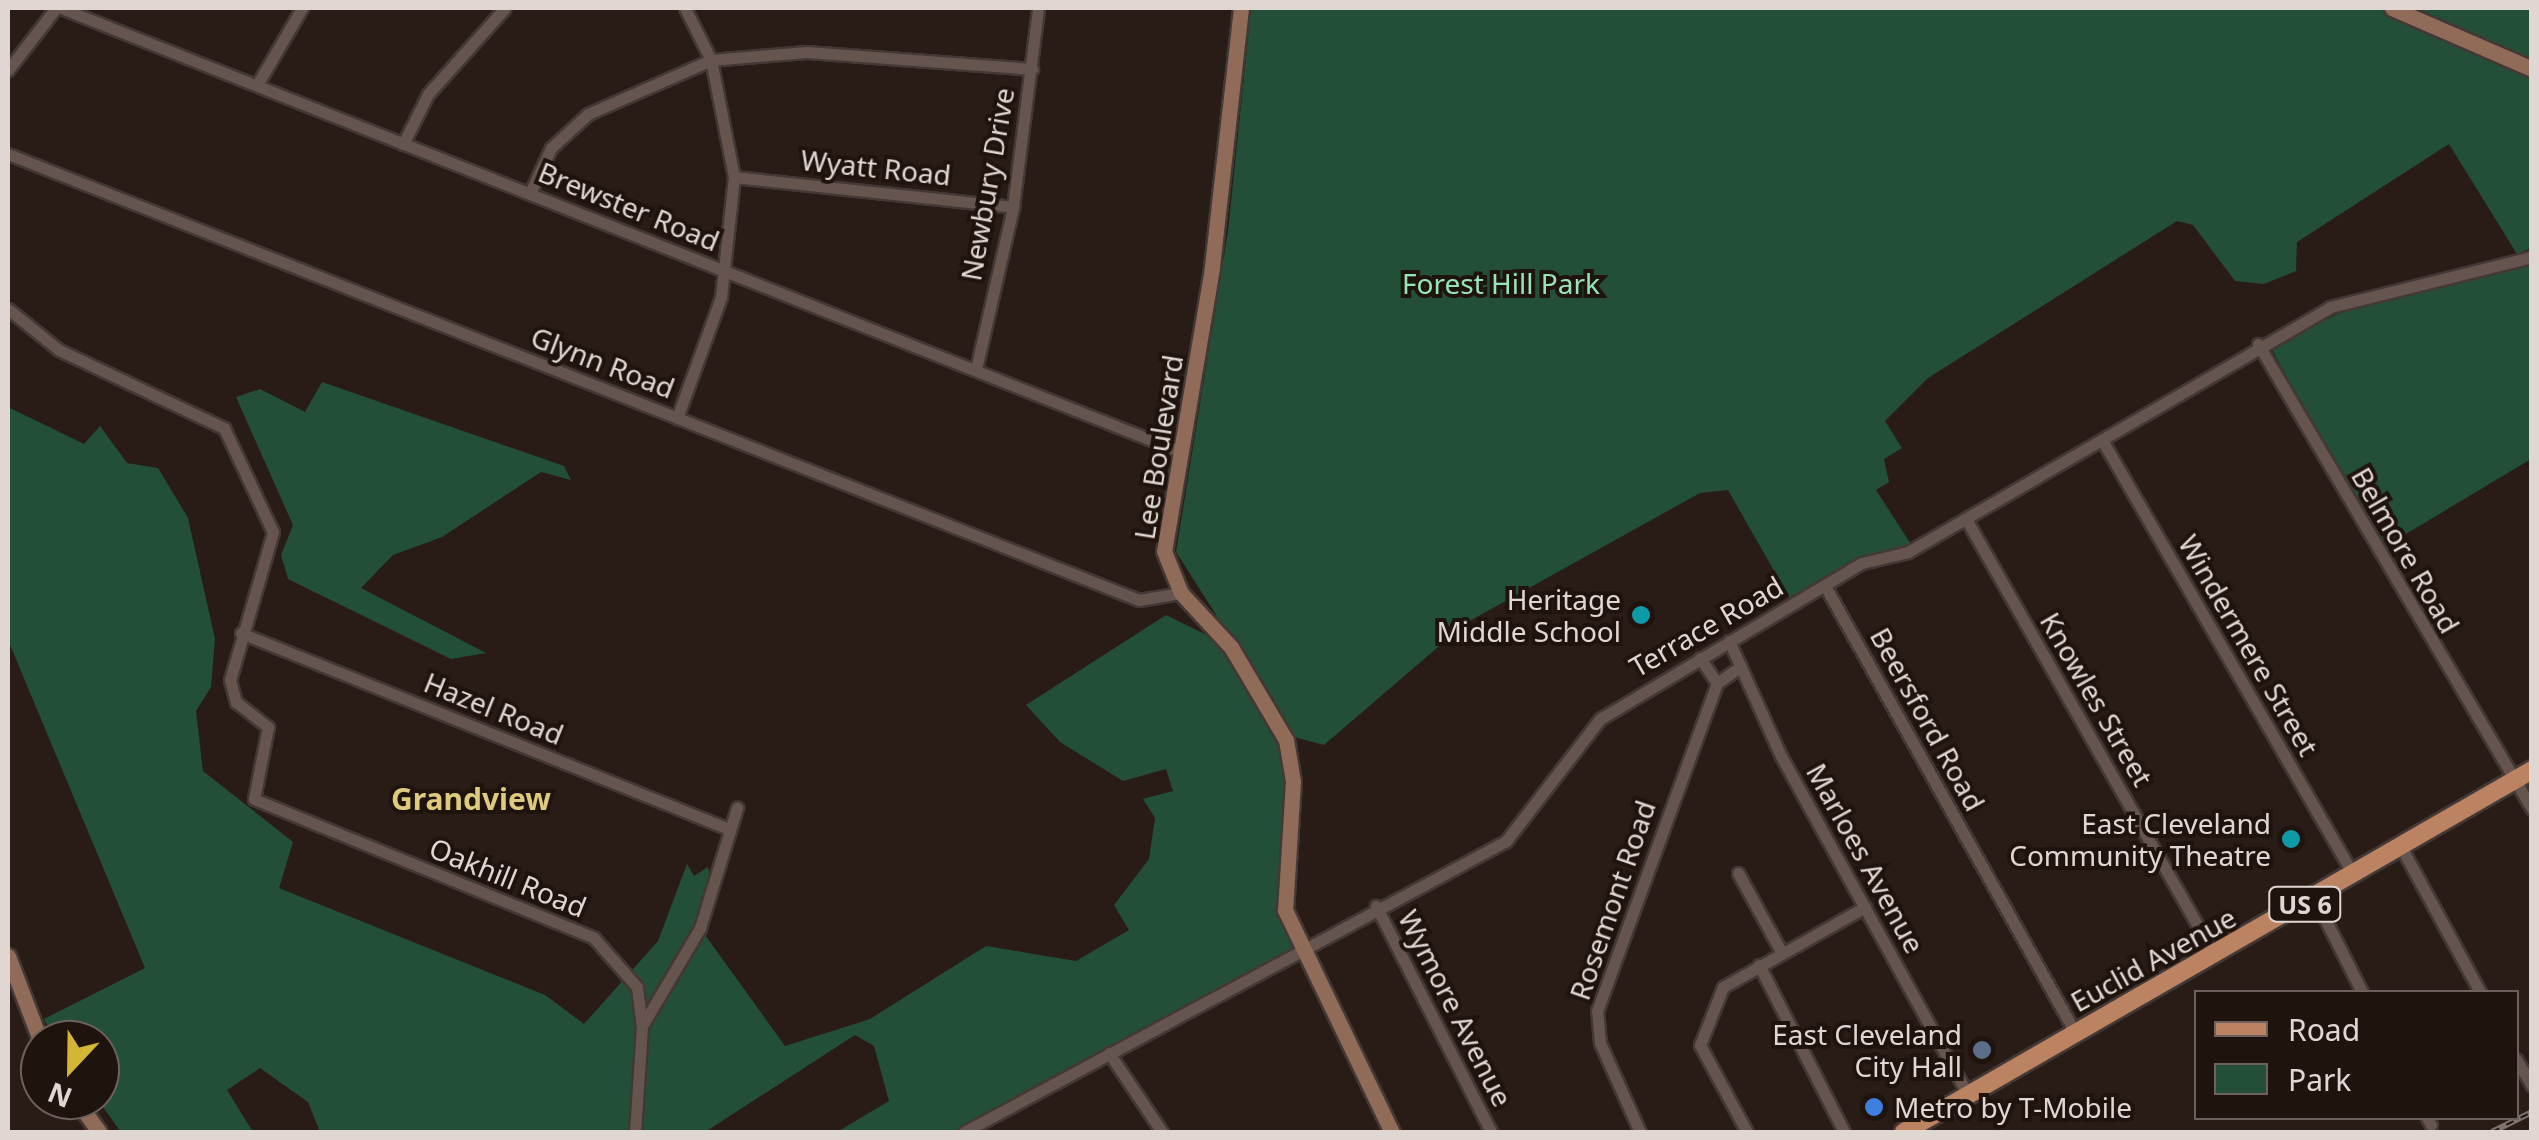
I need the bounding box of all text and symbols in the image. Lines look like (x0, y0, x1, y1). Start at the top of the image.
street label: Newbury Drive (953, 85, 1021, 283)
street label: Wyatt Road (799, 142, 953, 192)
street label: Brewster Road (534, 154, 724, 258)
park label: Forest Hill Park (1402, 266, 1600, 300)
street label: Glynn Road (526, 319, 680, 405)
street label: Lee Boulevard (1127, 352, 1189, 542)
street label: Belmore Road (2345, 461, 2467, 639)
street label: Windermere Street (2172, 529, 2326, 761)
street label: Terrace Road (1623, 569, 1789, 683)
place label: Heritage Middle School (1436, 582, 1621, 648)
marker: Heritage Middle School (1630, 604, 1652, 626)
street label: Knowles Street (2034, 606, 2160, 792)
street label: Beersford Road (1864, 622, 1992, 816)
street label: Hazel Road (419, 665, 569, 751)
street label: Marloes Avenue (1800, 757, 1932, 959)
district label: Grandview (391, 781, 551, 817)
street label: Rosemont Road (1562, 796, 1662, 1004)
place label: East Cleveland Community Theatre (2009, 806, 2271, 872)
marker: East Cleveland Community Theatre (2280, 828, 2302, 850)
street label: Oakhill Road (425, 830, 591, 924)
road number: US 6 (2268, 884, 2342, 924)
street label: Euclid Avenue (2065, 900, 2241, 1018)
street label: Wymore Avenue (1392, 904, 1520, 1112)
legend (2194, 990, 2519, 1120)
text: Road (2288, 1009, 2360, 1050)
place label: East Cleveland City Hall (1772, 1017, 1962, 1083)
north arrow (20, 1020, 120, 1120)
marker: East Cleveland City Hall (1971, 1039, 1993, 1061)
text: Park (2288, 1059, 2351, 1100)
text: N (42, 1074, 77, 1118)
place label: Metro by T-Mobile (1894, 1090, 2132, 1124)
marker: Metro by T-Mobile (1863, 1096, 1885, 1118)

